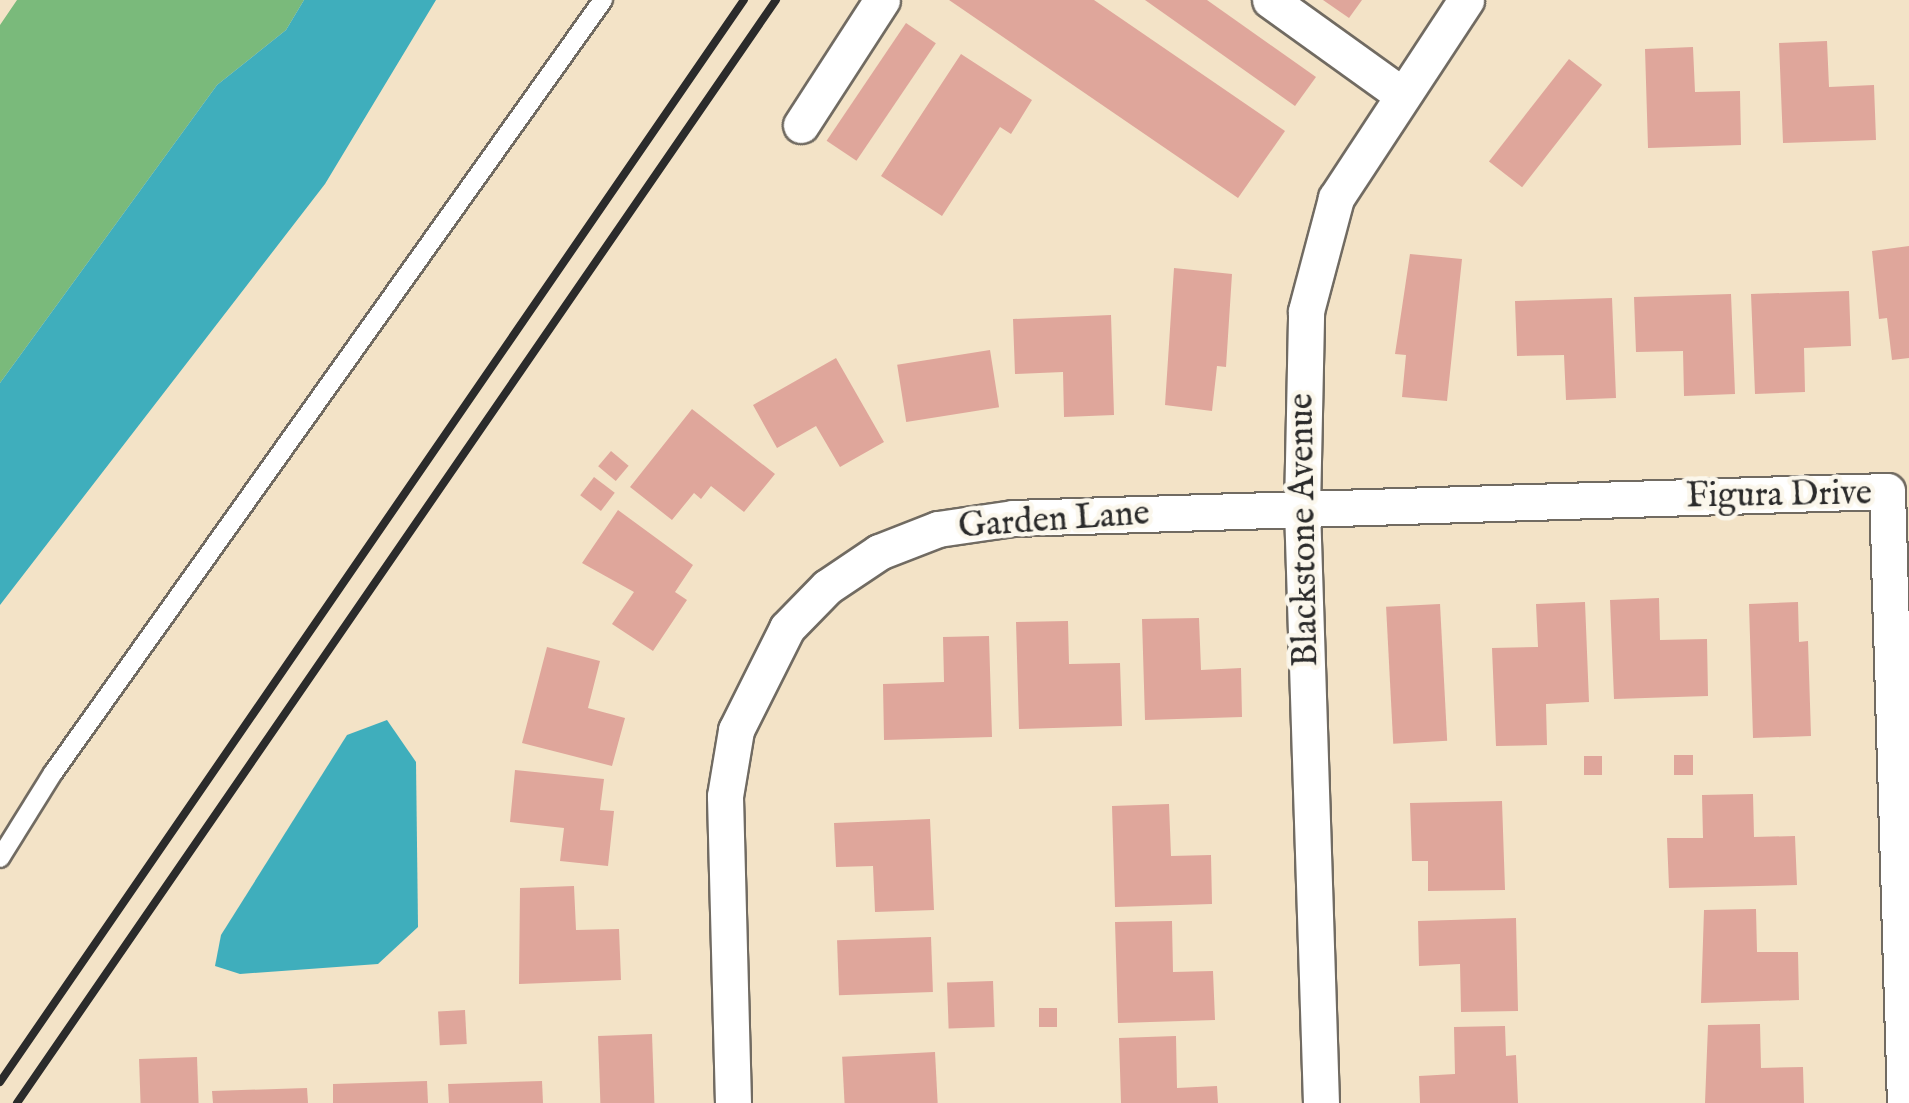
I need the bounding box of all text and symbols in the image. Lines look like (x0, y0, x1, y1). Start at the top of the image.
street label: Blackstone Avenue (1282, 393, 1328, 667)
street label: Figura Drive (1686, 473, 1872, 519)
street label: Garden Lane (957, 493, 1151, 549)

